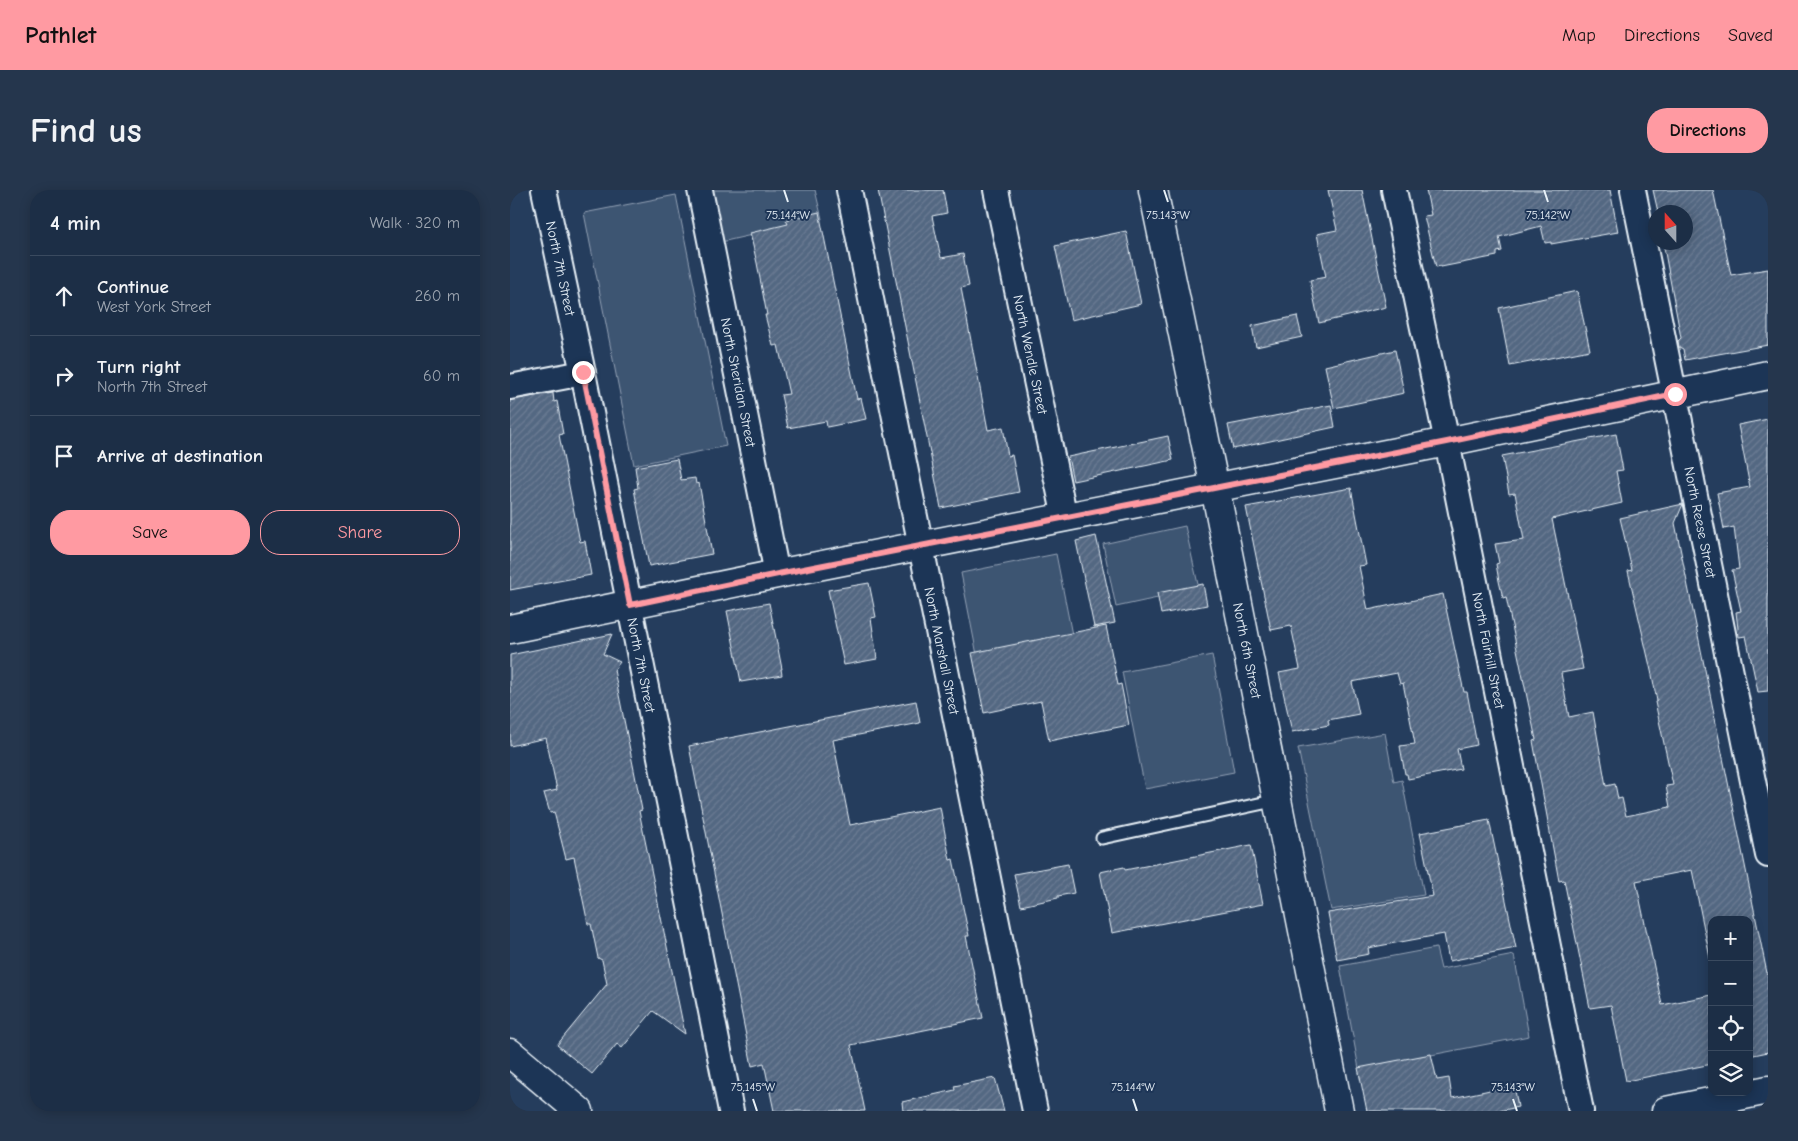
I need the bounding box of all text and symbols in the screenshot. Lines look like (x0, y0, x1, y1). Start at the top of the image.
text: Pathlet (25, 21, 96, 49)
text: Map (1562, 25, 1596, 46)
text: Directions (1624, 25, 1700, 46)
text: Saved (1728, 25, 1773, 46)
button: Directions (1647, 108, 1768, 153)
text: Find us (30, 110, 142, 151)
north arrow (1648, 205, 1693, 250)
text: 75.144°W (766, 208, 810, 222)
text: 75.143°W (1146, 208, 1191, 222)
text: 75.142°W (1526, 208, 1571, 222)
text: 4 min (50, 211, 101, 235)
text: Walk · 320 m (369, 214, 460, 232)
street label: North 7th Street (542, 219, 579, 318)
text: Continue (97, 276, 169, 298)
icon: ahead (50, 282, 78, 310)
text: 260 m (415, 287, 460, 305)
street label: North Wendle Street (1010, 293, 1052, 417)
text: West York Street (97, 298, 211, 316)
street label: North Sheridan Street (717, 316, 760, 449)
text: Turn right (97, 356, 181, 378)
route end (572, 361, 595, 384)
icon: right (50, 362, 78, 390)
text: 60 m (423, 367, 460, 385)
text: North 7th Street (97, 378, 207, 396)
route start (1664, 383, 1687, 406)
icon: arrive (50, 442, 78, 470)
text: Arrive at destination (97, 445, 263, 467)
street label: North Reese Street (1681, 465, 1720, 580)
button: Save (50, 510, 250, 555)
button: Share (260, 510, 460, 555)
street label: North Marshall Street (921, 586, 963, 717)
street label: North Fairhill Street (1469, 591, 1509, 711)
street label: North 6th Street (1229, 601, 1265, 701)
street label: North 7th Street (624, 616, 660, 715)
map controls (1708, 916, 1753, 1096)
button: + (1708, 916, 1753, 961)
button: − (1708, 961, 1753, 1006)
button: locate (1708, 1006, 1753, 1051)
button: layers (1708, 1051, 1753, 1096)
text: 75.145°W (731, 1080, 776, 1094)
text: 75.144°W (1111, 1080, 1155, 1094)
text: 75.143°W (1491, 1080, 1536, 1094)

